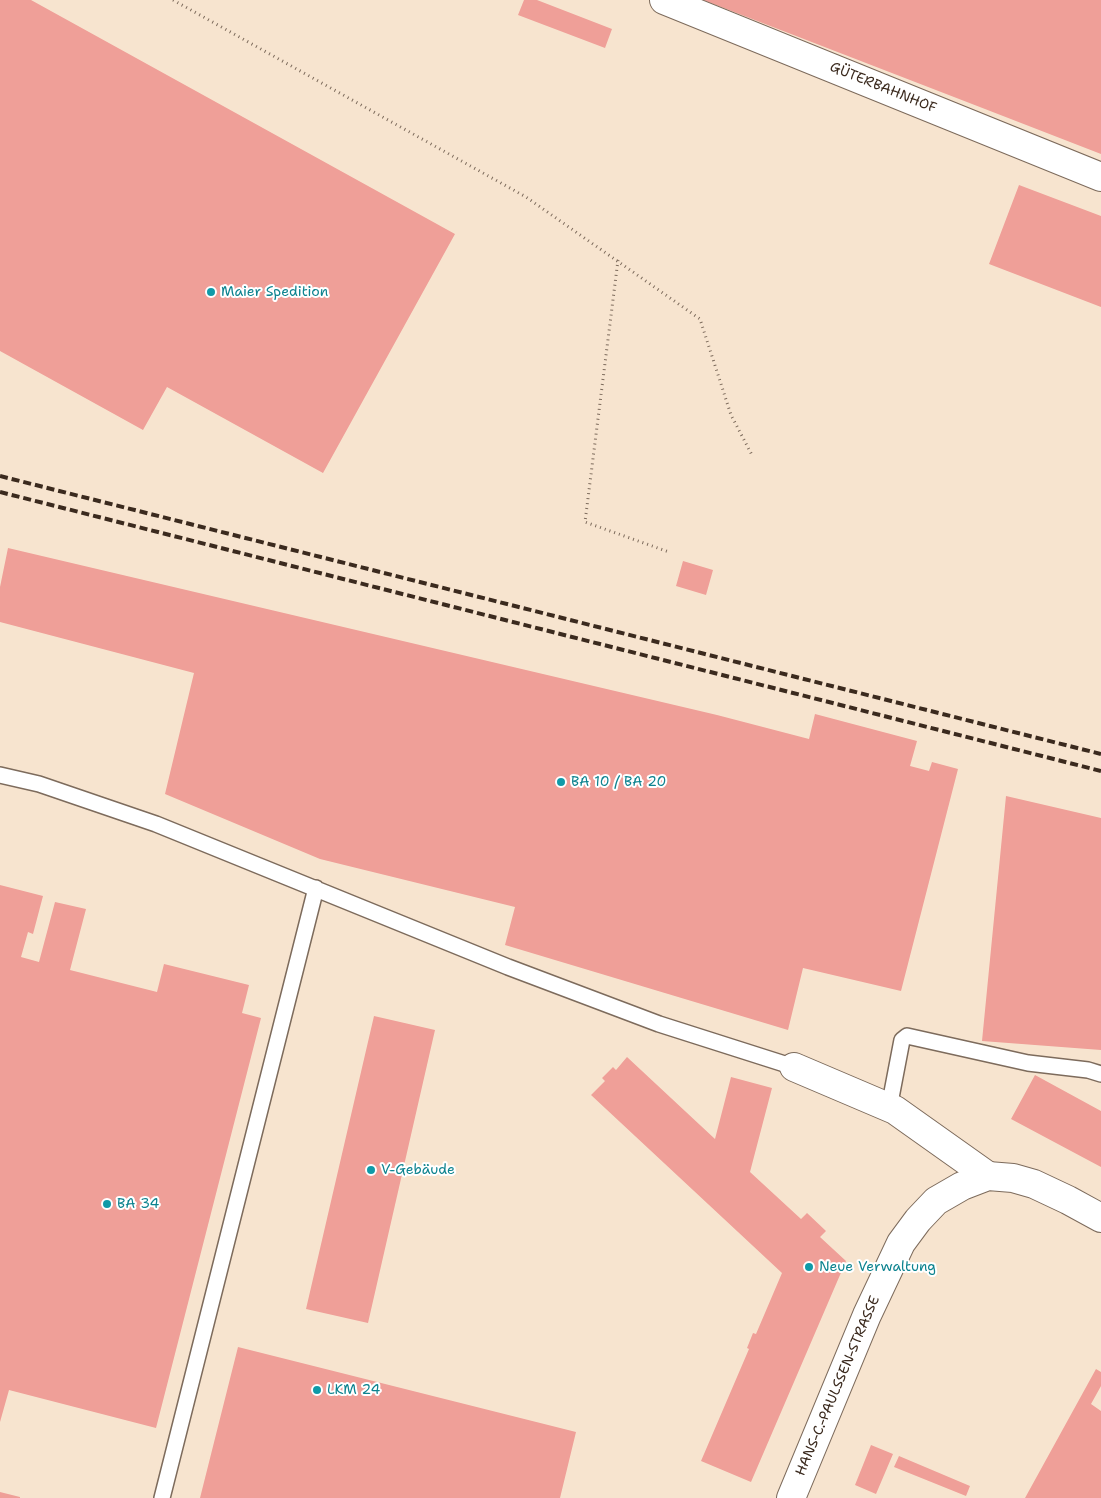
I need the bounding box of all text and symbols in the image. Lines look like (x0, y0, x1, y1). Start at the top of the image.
street label: GÜTERBAHNHOF (827, 59, 939, 117)
place label: Maier Spedition (221, 284, 328, 300)
marker: Maier Spedition (205, 286, 217, 298)
place label: BA 10 / BA 20 (571, 774, 666, 790)
marker: BA 10 / BA 20 (555, 776, 567, 788)
place label: V-Gebäude (381, 1162, 455, 1178)
marker: V-Gebäude (365, 1164, 377, 1176)
place label: BA 34 (117, 1196, 159, 1212)
marker: BA 34 (101, 1198, 113, 1210)
place label: Neue Verwaltung (819, 1259, 936, 1275)
marker: Neue Verwaltung (803, 1261, 815, 1273)
street label: HANS-C.-PAULSSEN-STRASSE (792, 1293, 884, 1479)
place label: LKM 24 (327, 1382, 380, 1398)
marker: LKM 24 (311, 1384, 323, 1396)

